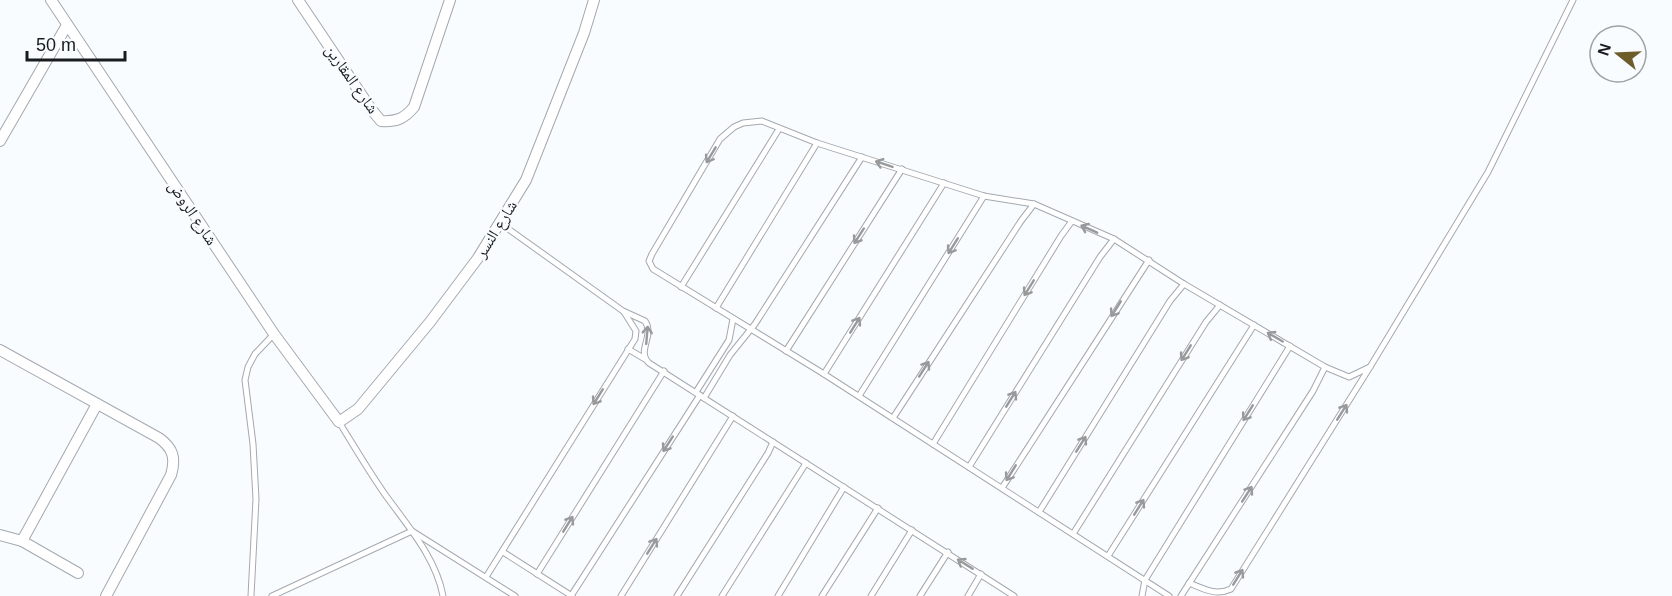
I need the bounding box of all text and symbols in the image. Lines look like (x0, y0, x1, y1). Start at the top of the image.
scale bar (27, 24, 124, 62)
north arrow (1588, 24, 1648, 84)
text: 50 m (36, 35, 76, 55)
street label: شارع المقارين (320, 41, 382, 118)
text: N (1594, 41, 1614, 58)
one-way arrow (705, 146, 717, 163)
one-way arrow (875, 157, 894, 168)
street label: شارع الروض (164, 178, 221, 249)
street label: شارع النسر (471, 197, 522, 262)
one-way arrow (1080, 223, 1098, 234)
one-way arrow (853, 228, 865, 244)
one-way arrow (947, 237, 959, 254)
one-way arrow (1022, 279, 1034, 296)
one-way arrow (1110, 300, 1123, 317)
one-way arrow (850, 317, 862, 334)
one-way arrow (642, 326, 653, 345)
one-way arrow (1267, 331, 1284, 343)
one-way arrow (1180, 344, 1192, 361)
one-way arrow (919, 361, 931, 378)
one-way arrow (592, 388, 604, 405)
one-way arrow (1004, 391, 1017, 408)
one-way arrow (1242, 404, 1254, 421)
one-way arrow (1336, 404, 1348, 420)
one-way arrow (662, 435, 674, 452)
one-way arrow (1074, 436, 1087, 453)
one-way arrow (1005, 464, 1017, 481)
one-way arrow (1241, 486, 1253, 503)
one-way arrow (1133, 499, 1145, 516)
one-way arrow (563, 516, 575, 533)
one-way arrow (646, 538, 659, 555)
one-way arrow (957, 557, 974, 569)
one-way arrow (1233, 569, 1245, 586)

